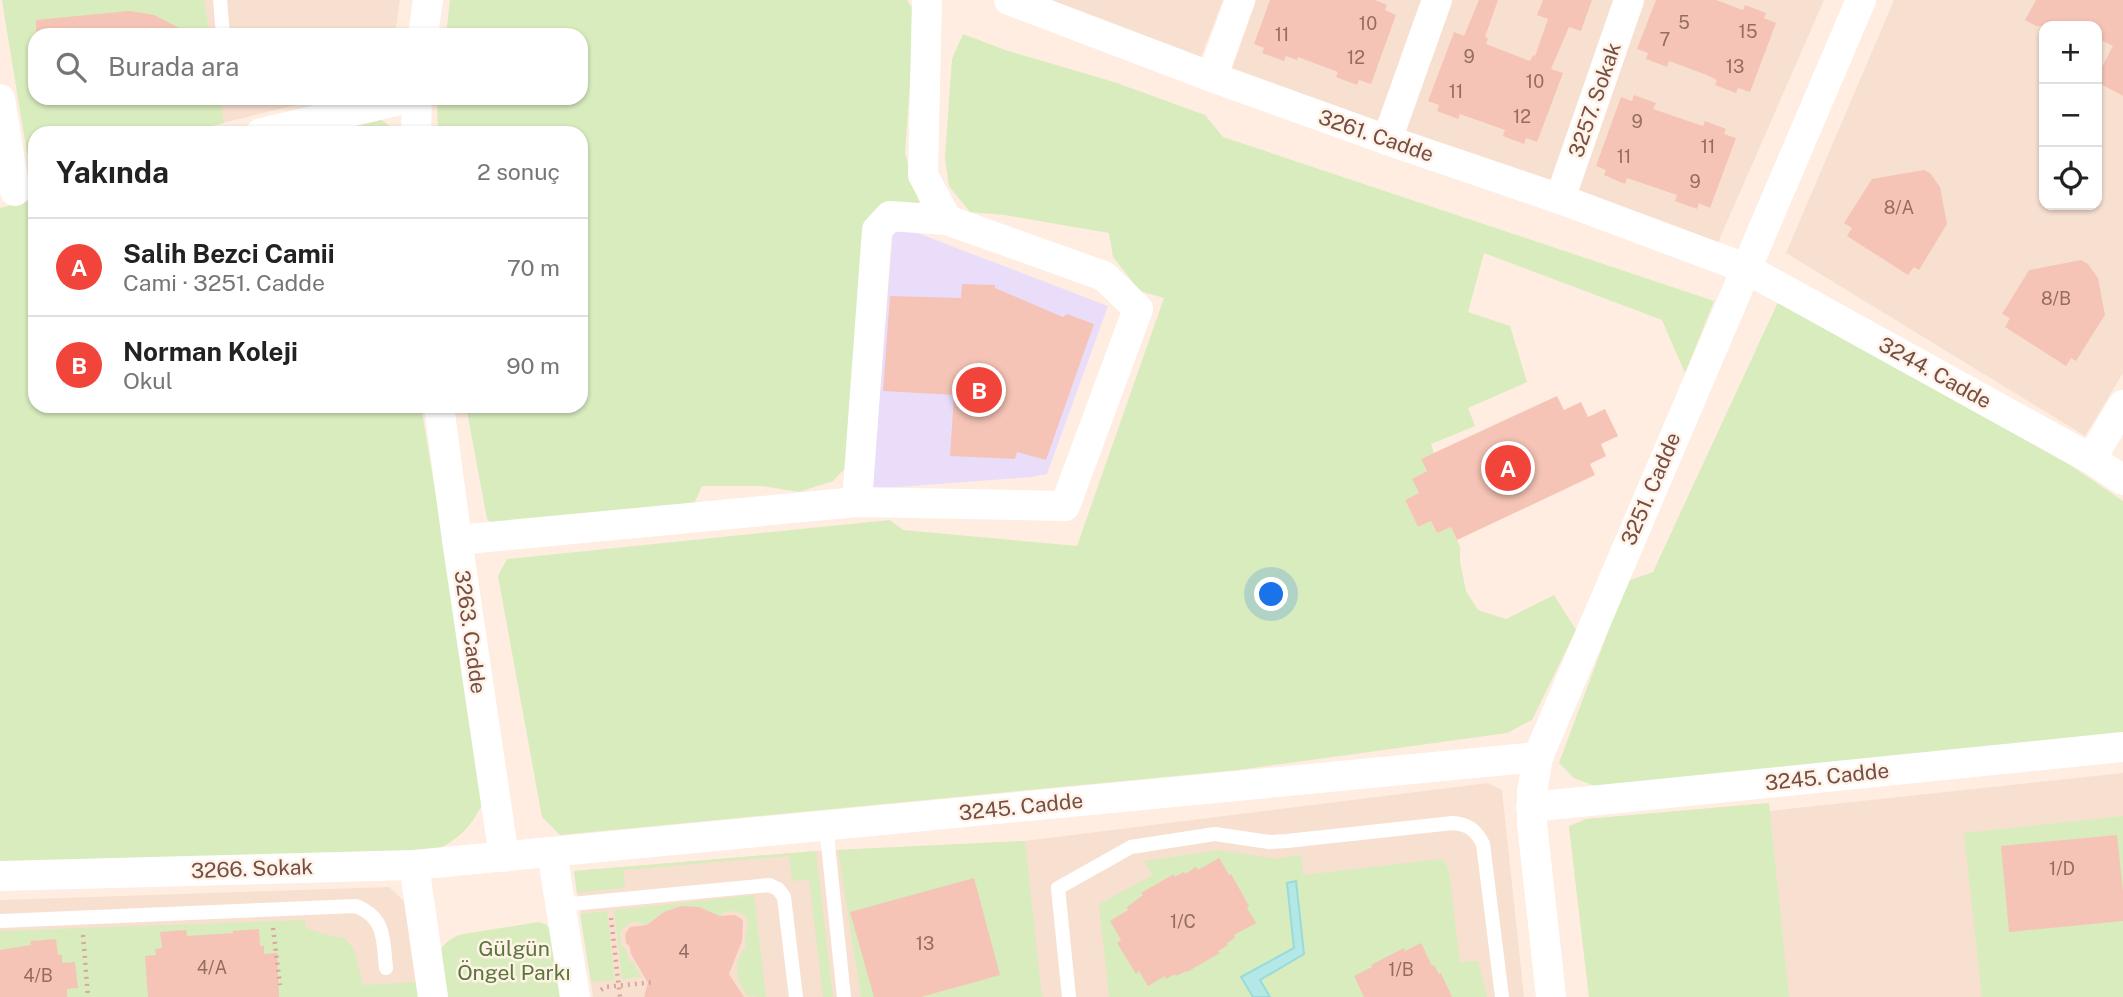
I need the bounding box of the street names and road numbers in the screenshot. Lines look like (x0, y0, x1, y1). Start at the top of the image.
street label: 3257. Sokak (1563, 39, 1626, 161)
street label: 3261. Cadde (1315, 104, 1437, 167)
street label: 3244. Cadde (1875, 331, 1996, 414)
street label: 3251. Cadde (1616, 429, 1686, 549)
street label: 3263. Cadde (449, 569, 492, 695)
street label: 3245. Cadde (1764, 758, 1890, 795)
street label: 3245. Cadde (958, 788, 1084, 825)
street label: 3266. Sokak (190, 854, 314, 883)

